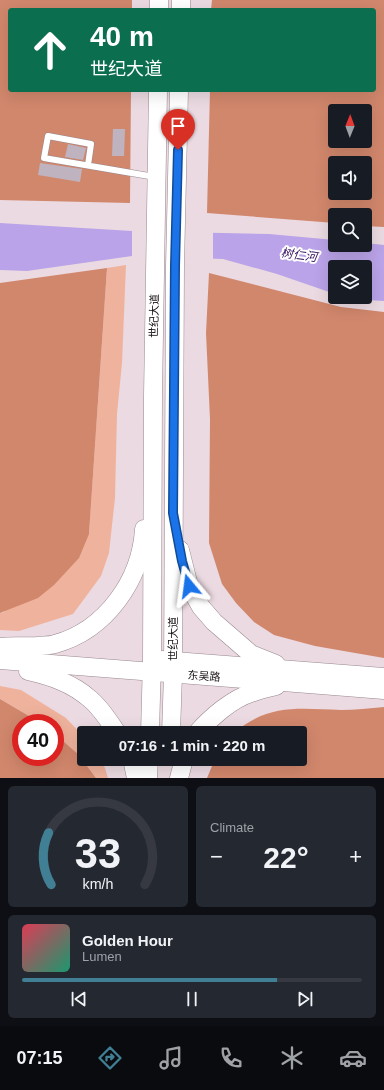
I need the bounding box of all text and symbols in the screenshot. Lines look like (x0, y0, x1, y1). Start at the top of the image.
text: 40 m (90, 21, 154, 52)
icon: ahead (24, 24, 76, 76)
text: 世纪大道 (90, 59, 162, 79)
north arrow (328, 104, 372, 148)
map controls (328, 104, 372, 304)
pin (161, 109, 195, 150)
icon: arrive (167, 115, 189, 137)
button: sound (328, 156, 372, 200)
button: search (328, 208, 372, 252)
water label: 树仁河 (280, 246, 320, 265)
button: layers (328, 260, 372, 304)
street label: 世纪大道 (148, 294, 160, 338)
position arrow (168, 565, 210, 607)
street label: 世纪大道 (167, 617, 179, 661)
street label: 东吴路 (187, 669, 221, 683)
speed limit sign: 40 (12, 714, 64, 766)
text: 07:16 · 1 min · 220 m (119, 737, 265, 754)
text: Climate (210, 820, 254, 835)
text: 33 (75, 829, 121, 876)
text: 22° (263, 841, 309, 874)
text: − (210, 844, 223, 869)
text: + (349, 844, 362, 869)
text: km/h (83, 875, 114, 891)
text: Golden Hour (82, 932, 173, 949)
text: Lumen (82, 949, 122, 964)
icon: previous (68, 988, 90, 1010)
icon: pause (181, 988, 203, 1010)
icon: next (294, 988, 316, 1010)
icon: directions (96, 1044, 124, 1072)
icon: music (157, 1044, 185, 1072)
icon: phone (217, 1044, 245, 1072)
icon: climate (278, 1044, 306, 1072)
icon: car (339, 1044, 367, 1072)
text: 07:15 (16, 1048, 63, 1068)

